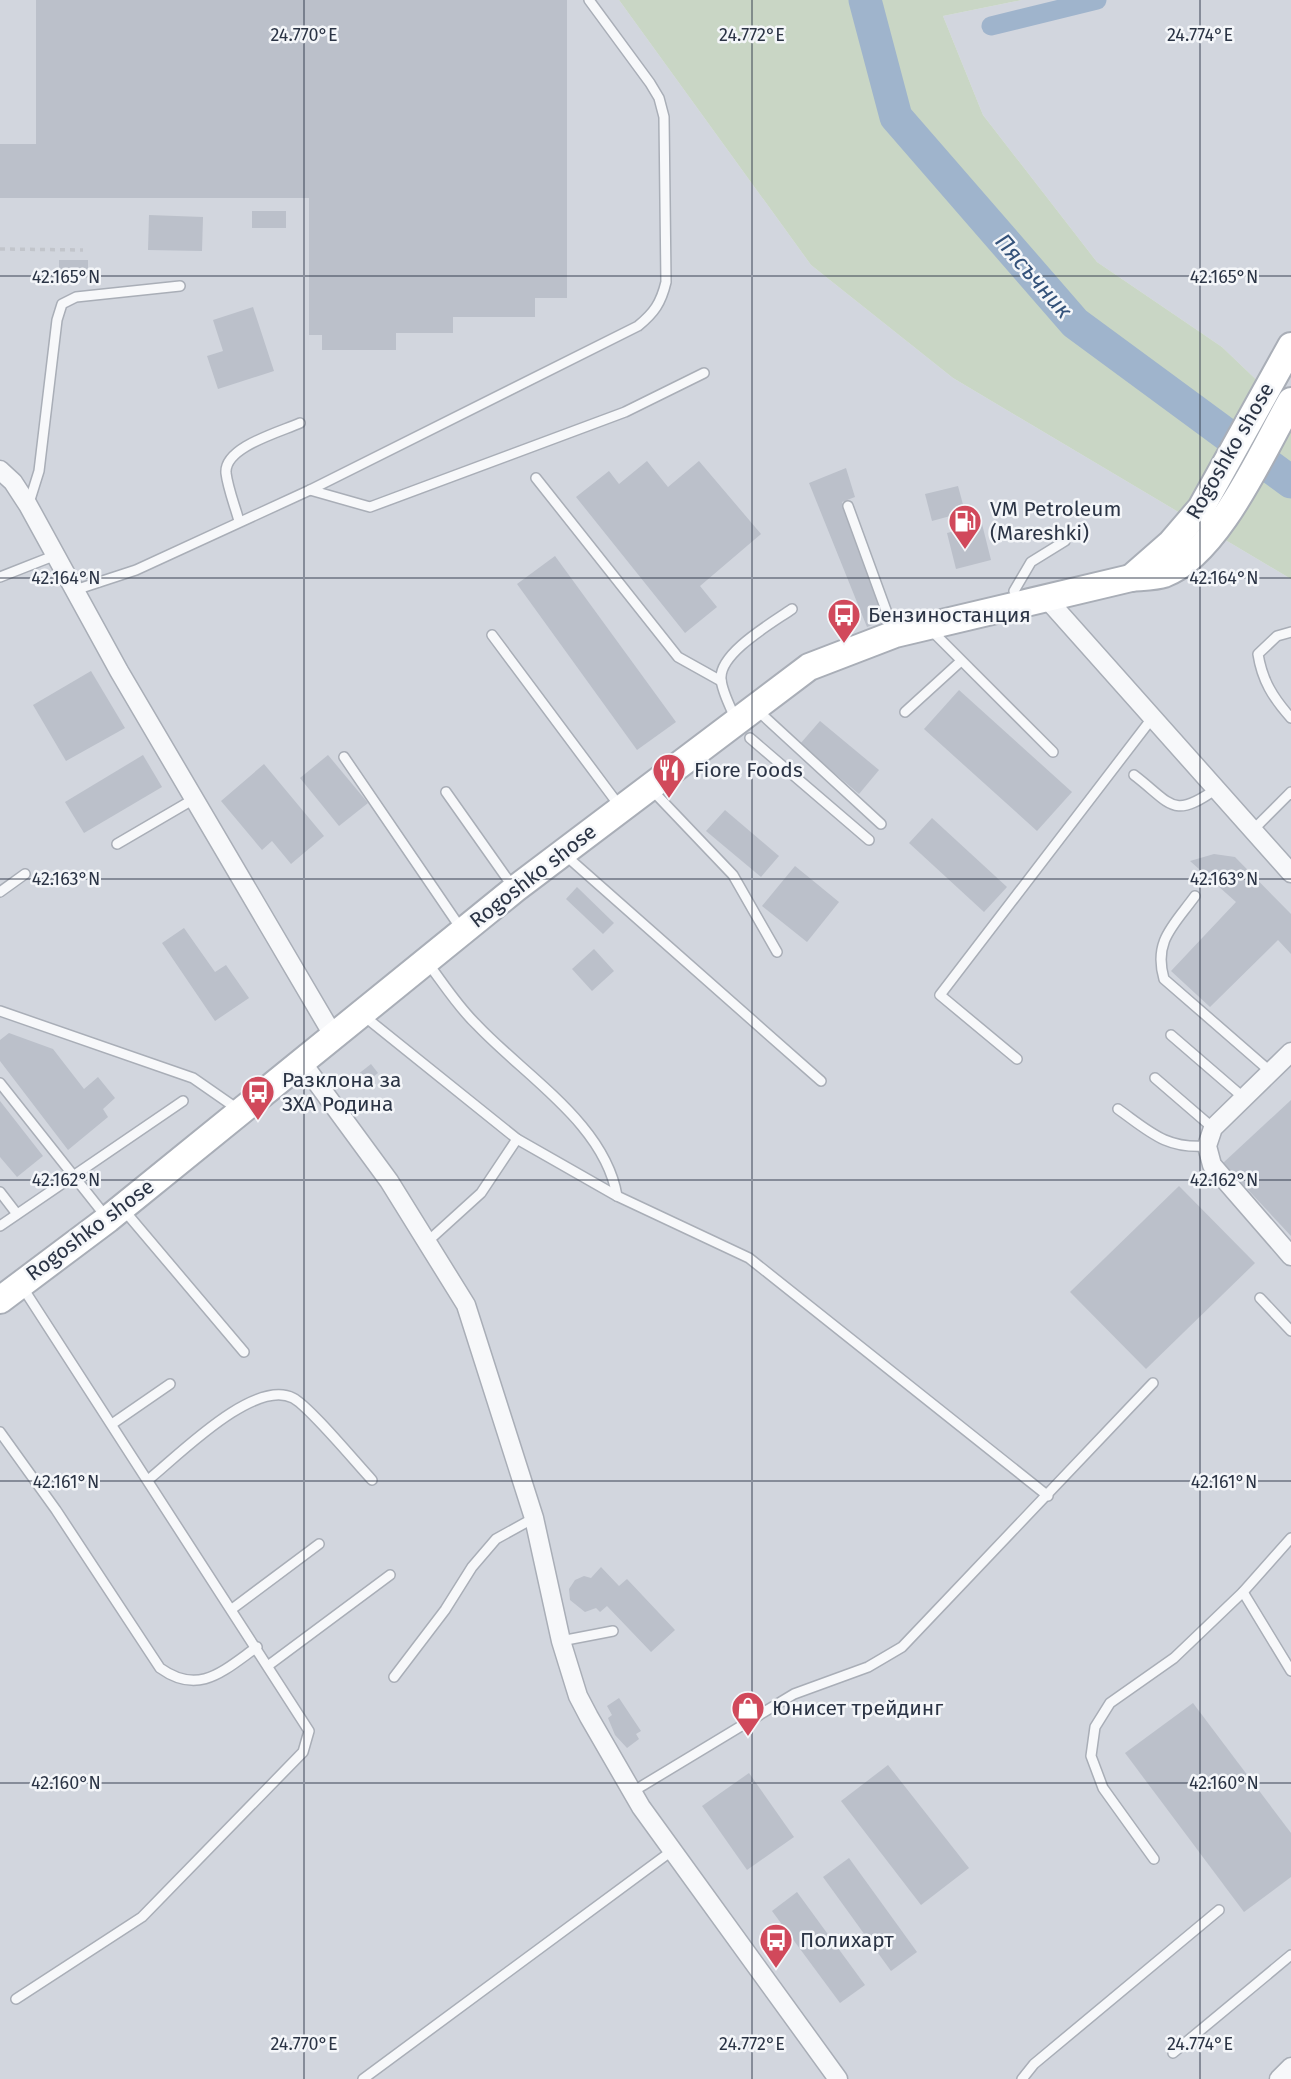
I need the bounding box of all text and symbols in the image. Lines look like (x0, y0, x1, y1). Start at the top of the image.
text: 24.770°E (270, 24, 338, 46)
text: 24.772°E (719, 24, 785, 46)
text: 24.774°E (1167, 24, 1233, 46)
water label: Пясъчник (989, 228, 1079, 324)
text: 42.165°N (32, 266, 100, 288)
text: 42.165°N (1190, 266, 1258, 288)
street label: Rogoshko shose (1180, 378, 1280, 524)
place label: VM Petroleum (Mareshki) (990, 496, 1121, 546)
fuel station icon: VM Petroleum (Mareshki) (946, 502, 984, 551)
text: 42.164°N (31, 567, 101, 589)
text: 42.164°N (1189, 567, 1259, 589)
bus stop icon: Бензиностанция (825, 596, 863, 645)
place label: Бензиностанция (868, 602, 1031, 628)
restaurant icon: Fiore Foods (650, 751, 688, 800)
place label: Fiore Foods (694, 757, 803, 783)
street label: Rogoshko shose (464, 818, 602, 934)
text: 42.163°N (32, 868, 100, 890)
text: 42.163°N (1190, 868, 1258, 890)
place label: Разклона за ЗХА Родина (282, 1067, 401, 1117)
bus stop icon: Разклона за ЗХА Родина (239, 1073, 277, 1122)
text: 42.162°N (32, 1169, 100, 1191)
text: 42.162°N (1190, 1169, 1258, 1191)
street label: Rogoshko shose (21, 1173, 159, 1287)
text: 42.161°N (33, 1471, 99, 1493)
text: 42.161°N (1191, 1471, 1257, 1493)
shop icon: Юнисет трейдинг (729, 1689, 767, 1738)
place label: Юнисет трейдинг (772, 1695, 943, 1721)
text: 42.160°N (31, 1772, 101, 1794)
text: 42.160°N (1189, 1772, 1259, 1794)
bus stop icon: Полихарт (757, 1921, 795, 1970)
place label: Полихарт (800, 1927, 894, 1953)
text: 24.770°E (270, 2033, 338, 2055)
text: 24.772°E (719, 2033, 785, 2055)
text: 24.774°E (1167, 2033, 1233, 2055)

